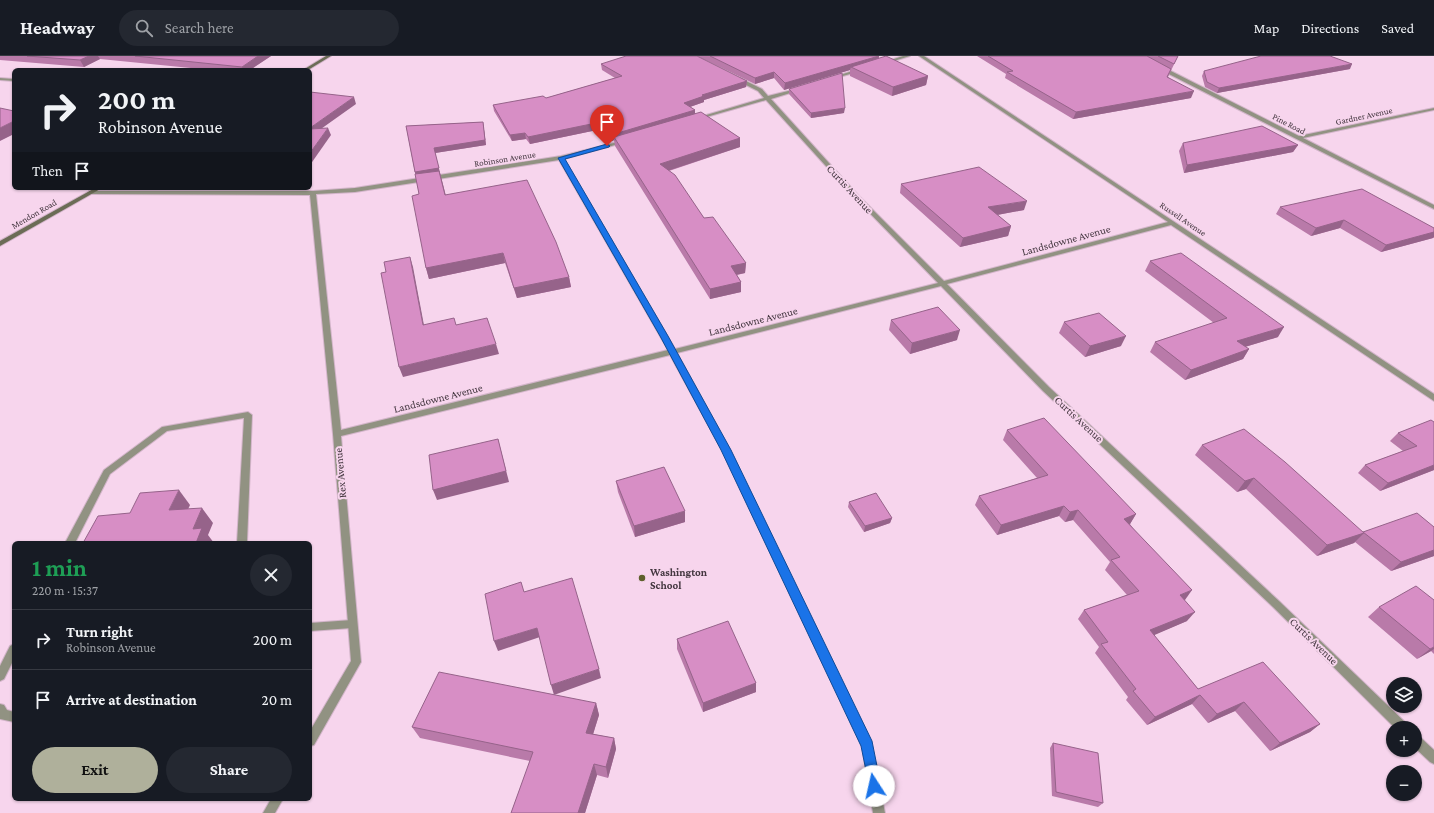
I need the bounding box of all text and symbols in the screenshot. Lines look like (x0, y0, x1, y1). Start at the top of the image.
search box (119, 10, 399, 46)
text: Headway (20, 17, 95, 38)
icon: search (133, 17, 155, 39)
text: Search here (165, 20, 234, 36)
text: Map (1254, 20, 1279, 36)
text: Directions (1301, 20, 1359, 36)
text: Saved (1381, 20, 1414, 36)
icon: right (32, 84, 84, 136)
text: 200 m (98, 84, 175, 115)
pin (590, 105, 624, 146)
street label: Gardner Avenue (1335, 105, 1393, 127)
icon: arrive (596, 111, 618, 133)
street label: Pine Road (1271, 111, 1307, 137)
text: Robinson Avenue (98, 117, 222, 137)
street label: Robinson Avenue (474, 149, 537, 169)
icon: arrive (71, 160, 93, 182)
street label: Curtis Avenue (825, 162, 875, 216)
text: Then (32, 163, 63, 179)
street label: Mendon Road (10, 197, 58, 231)
street label: Russell Avenue (1158, 200, 1208, 238)
street label: Landsdowne Avenue (1020, 222, 1112, 258)
street label: Landsdowne Avenue (707, 304, 799, 338)
street label: Landsdowne Avenue (392, 381, 484, 415)
street label: Curtis Avenue (1052, 394, 1106, 444)
street label: Rex Avenue (332, 447, 348, 499)
text: 1 min (32, 554, 87, 581)
button: close (250, 554, 292, 596)
place label: Washington School (649, 566, 708, 591)
marker: Washington School (637, 573, 647, 583)
text: 220 m · 15:37 (32, 583, 98, 598)
street label: Curtis Avenue (1288, 615, 1340, 667)
text: Turn right (66, 624, 133, 640)
icon: right (32, 629, 54, 651)
text: 200 m (253, 632, 292, 648)
text: Robinson Avenue (66, 640, 156, 655)
map controls (1386, 677, 1422, 801)
button: layers (1386, 677, 1422, 713)
icon: arrive (32, 689, 54, 711)
text: Arrive at destination (66, 692, 197, 708)
text: 20 m (262, 692, 292, 708)
button: + (1386, 721, 1422, 757)
button: Exit (32, 747, 158, 793)
button: Share (166, 747, 292, 793)
position arrow (853, 765, 895, 807)
button: − (1386, 765, 1422, 801)

